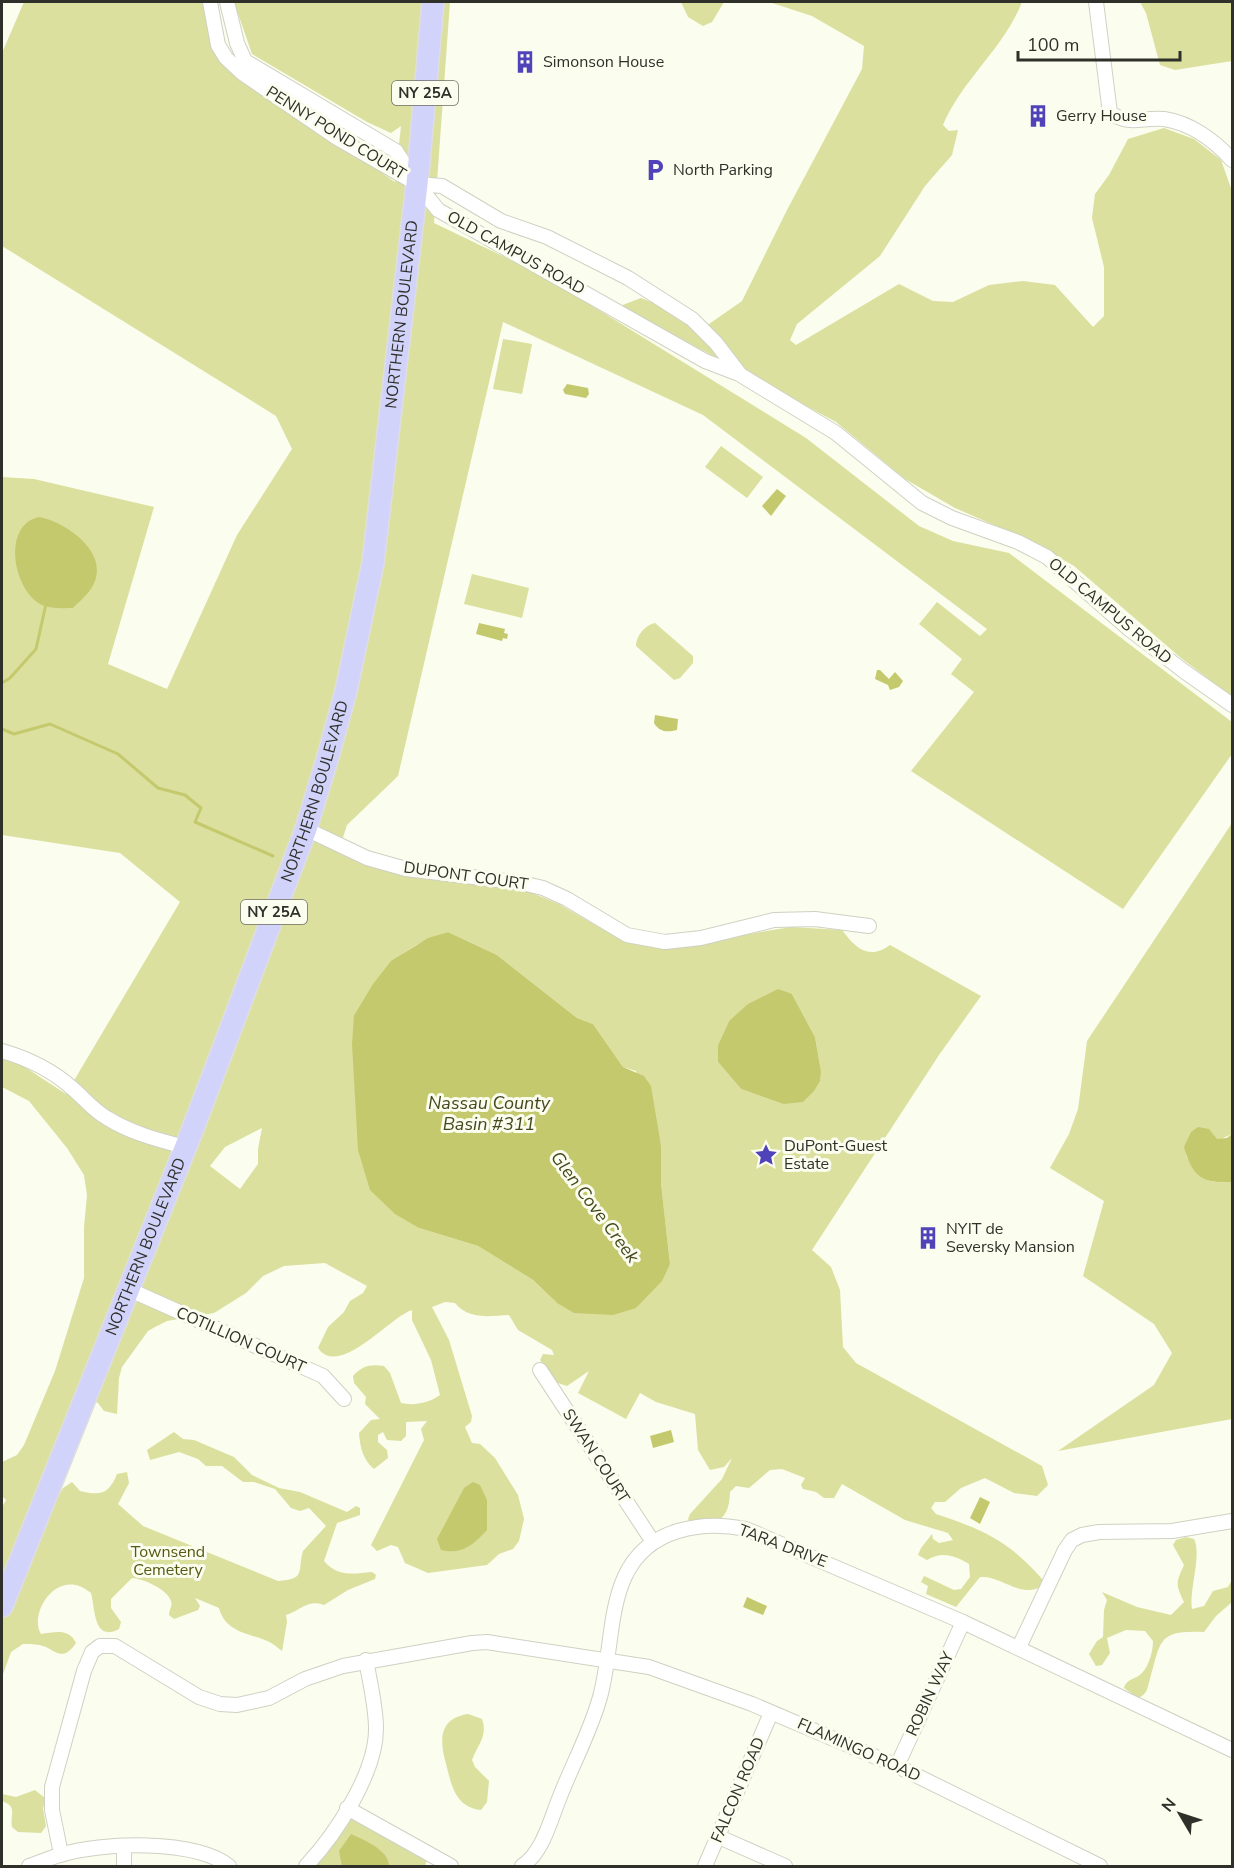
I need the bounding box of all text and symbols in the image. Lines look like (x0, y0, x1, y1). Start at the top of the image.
scale bar (1018, 24, 1180, 62)
text: 100 m (1027, 33, 1079, 57)
building icon: Simonson House (512, 49, 538, 75)
place label: Simonson House (543, 51, 664, 73)
street label: PENNY POND COURT (262, 81, 411, 185)
road number: NY 25A (392, 81, 458, 105)
building icon: Gerry House (1025, 103, 1051, 129)
place label: Gerry House (1056, 105, 1147, 127)
parking icon: North Parking (642, 157, 668, 183)
place label: North Parking (673, 159, 773, 181)
street label: OLD CAMPUS ROAD (443, 206, 589, 300)
street label: NORTHERN BOULEVARD (380, 219, 424, 410)
street label: OLD CAMPUS ROAD (1044, 553, 1176, 669)
street label: NORTHERN BOULEVARD (276, 698, 354, 885)
street label: DUPONT COURT (402, 856, 530, 896)
road number: NY 25A (241, 900, 307, 924)
water label: Nassau County Basin #311 (428, 1091, 551, 1136)
place label: DuPont-Guest Estate (784, 1135, 888, 1175)
place icon: DuPont-Guest Estate (753, 1142, 779, 1168)
water label: Glen Cove Creek (545, 1146, 646, 1269)
street label: NORTHERN BOULEVARD (100, 1155, 191, 1339)
place label: NYIT de Seversky Mansion (946, 1218, 1075, 1258)
building icon: NYIT de Seversky Mansion (915, 1225, 941, 1251)
street label: COTILLION COURT (173, 1302, 310, 1379)
street label: SWAN COURT (557, 1405, 635, 1508)
street label: TARA DRIVE (735, 1519, 831, 1573)
park label: Townsend Cemetery (131, 1541, 205, 1581)
street label: ROBIN WAY (901, 1648, 959, 1740)
street label: FLAMINGO ROAD (794, 1713, 924, 1787)
street label: FALCON ROAD (706, 1734, 770, 1846)
north arrow (1150, 1784, 1210, 1844)
text: N (1157, 1794, 1181, 1817)

